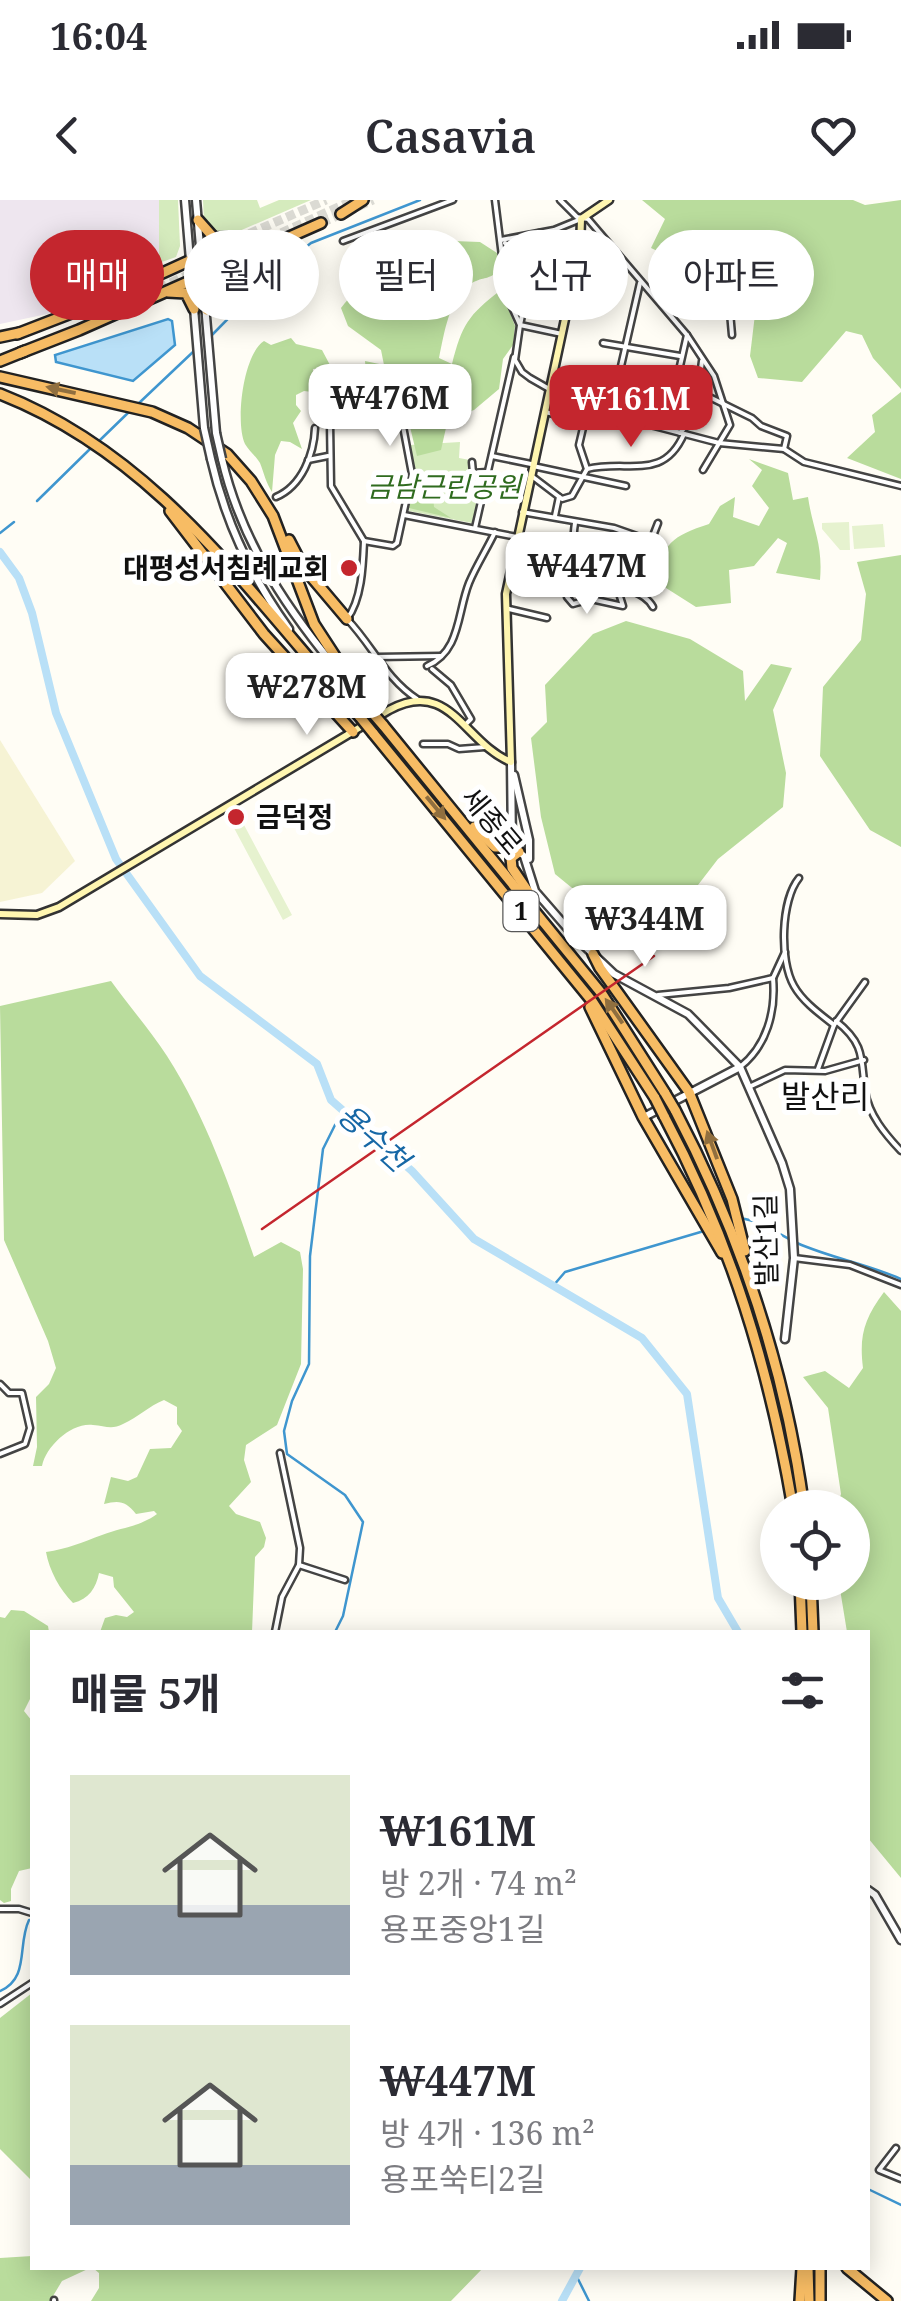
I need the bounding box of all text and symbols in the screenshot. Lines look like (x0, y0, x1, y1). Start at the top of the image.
text: 16:04 (50, 9, 147, 61)
text: Casavia (365, 105, 536, 166)
icon: back (40, 108, 95, 163)
icon: heart (806, 108, 861, 163)
chip: 매매 (30, 230, 164, 320)
chip: 월세 (184, 230, 319, 320)
chip: 필터 (339, 230, 473, 320)
chip: 신규 (493, 230, 628, 320)
chip: 아파트 (648, 230, 814, 320)
pin: ₩476M (320, 364, 460, 449)
pin: ₩161M (561, 365, 701, 450)
text: ₩476M (331, 375, 449, 418)
text: ₩161M (572, 376, 690, 419)
one-way arrow (45, 382, 76, 398)
park label: 금남근린공원 (367, 467, 524, 505)
pin: ₩447M (517, 532, 657, 617)
text: ₩447M (528, 543, 646, 586)
place label: 대평성서침례교회 (123, 548, 329, 586)
marker: 대평성서침례교회 (338, 557, 360, 579)
pin: ₩278M (237, 653, 377, 738)
text: ₩278M (248, 664, 366, 707)
street label: 세종로 (453, 779, 532, 862)
one-way arrow (425, 795, 447, 820)
place label: 금덕정 (256, 797, 333, 835)
marker: 금덕정 (225, 806, 247, 828)
pin: ₩344M (575, 885, 715, 970)
road number: 1 (504, 891, 538, 931)
text: ₩344M (586, 896, 704, 939)
one-way arrow (605, 997, 624, 1024)
district label: 발산리 (781, 1074, 869, 1117)
water label: 용수천 (330, 1094, 421, 1182)
one-way arrow (704, 1129, 719, 1159)
street label: 발산1길 (745, 1193, 785, 1287)
map controls (760, 1490, 870, 1600)
button: locate (760, 1490, 870, 1600)
icon: filters (775, 1663, 830, 1718)
text: 매물 5개 (70, 1664, 221, 1721)
text: ₩161M (380, 1801, 536, 1858)
icon: home (150, 1815, 270, 1935)
text: 방 2개 · 74 m² (380, 1861, 577, 1904)
text: 용포중앙1길 (380, 1907, 545, 1950)
text: ₩447M (380, 2051, 536, 2108)
icon: home (150, 2065, 270, 2185)
text: 방 4개 · 136 m² (380, 2111, 595, 2154)
text: 용포쑥티2길 (380, 2157, 545, 2200)

